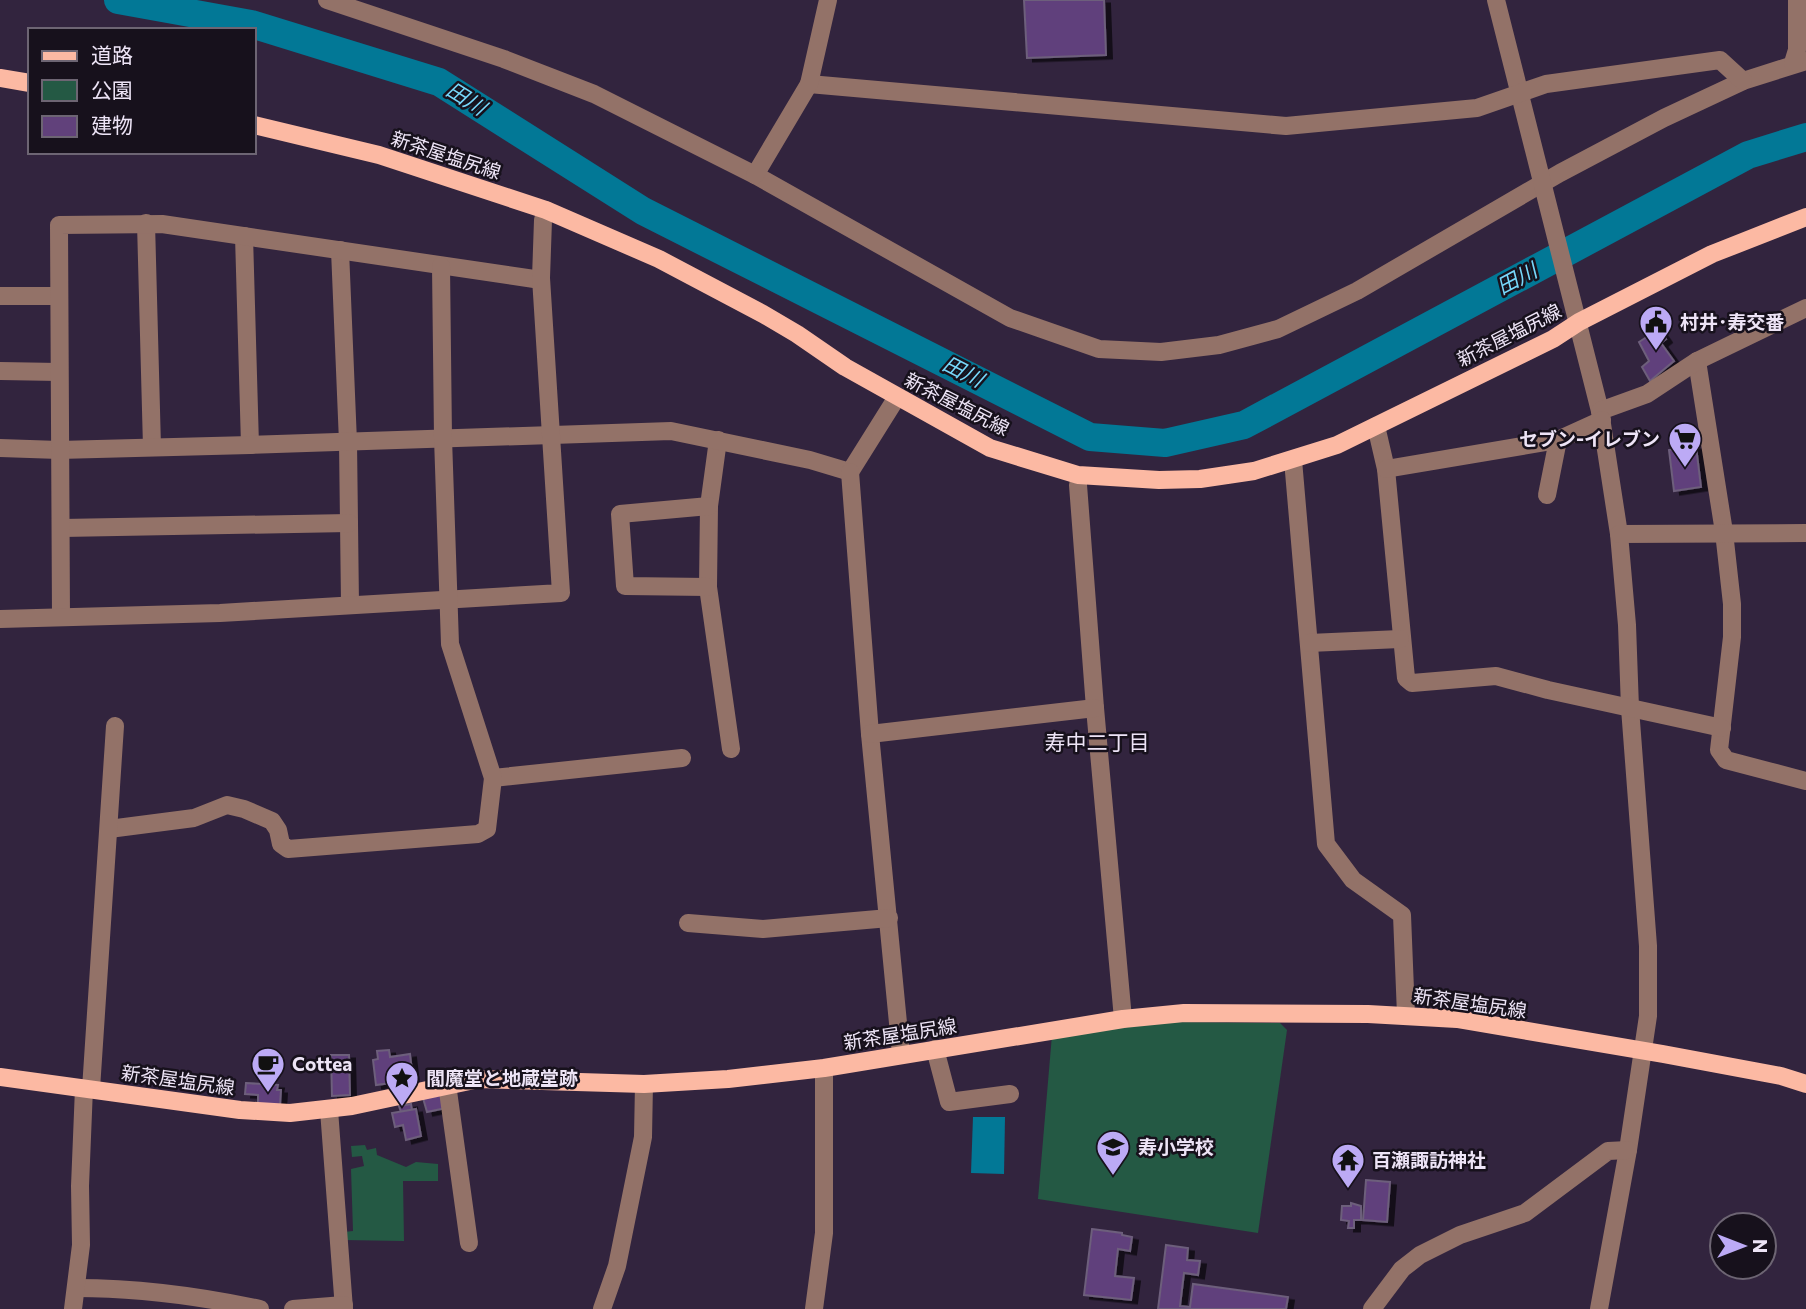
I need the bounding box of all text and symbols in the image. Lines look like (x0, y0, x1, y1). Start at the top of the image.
legend (28, 28, 256, 154)
text: 道路 (91, 42, 133, 67)
water label: 田川 (442, 76, 493, 121)
text: 公園 (91, 77, 133, 102)
text: 建物 (91, 112, 133, 137)
street label: 新茶屋塩尻線 (388, 126, 504, 183)
water label: 田川 (1492, 256, 1542, 299)
street label: 新茶屋塩尻線 (1453, 298, 1565, 371)
public building icon: 村井･寿交番 (1637, 303, 1675, 352)
place label: 村井･寿交番 (1680, 310, 1785, 333)
water label: 田川 (939, 350, 990, 392)
street label: 新茶屋塩尻線 (901, 367, 1013, 440)
supermarket icon: セブン-イレブン (1666, 420, 1704, 469)
place label: セブン-イレブン (1519, 427, 1660, 450)
district label: 寿中二丁目 (1045, 729, 1150, 754)
street label: 新茶屋塩尻線 (1412, 983, 1528, 1022)
street label: 新茶屋塩尻線 (842, 1013, 958, 1054)
cafe icon: Cottea (249, 1045, 287, 1094)
place label: Cottea (292, 1052, 352, 1075)
place icon: 閻魔堂と地蔵堂跡 (383, 1059, 421, 1108)
street label: 新茶屋塩尻線 (120, 1060, 236, 1099)
place label: 閻魔堂と地蔵堂跡 (426, 1066, 578, 1089)
school or university icon: 寿小学校 (1094, 1128, 1132, 1177)
place label: 寿小学校 (1138, 1135, 1214, 1158)
temple icon: 百瀬諏訪神社 (1329, 1141, 1367, 1190)
place label: 百瀬諏訪神社 (1372, 1148, 1486, 1171)
north arrow (1708, 1211, 1778, 1281)
text: N (1749, 1239, 1772, 1253)

